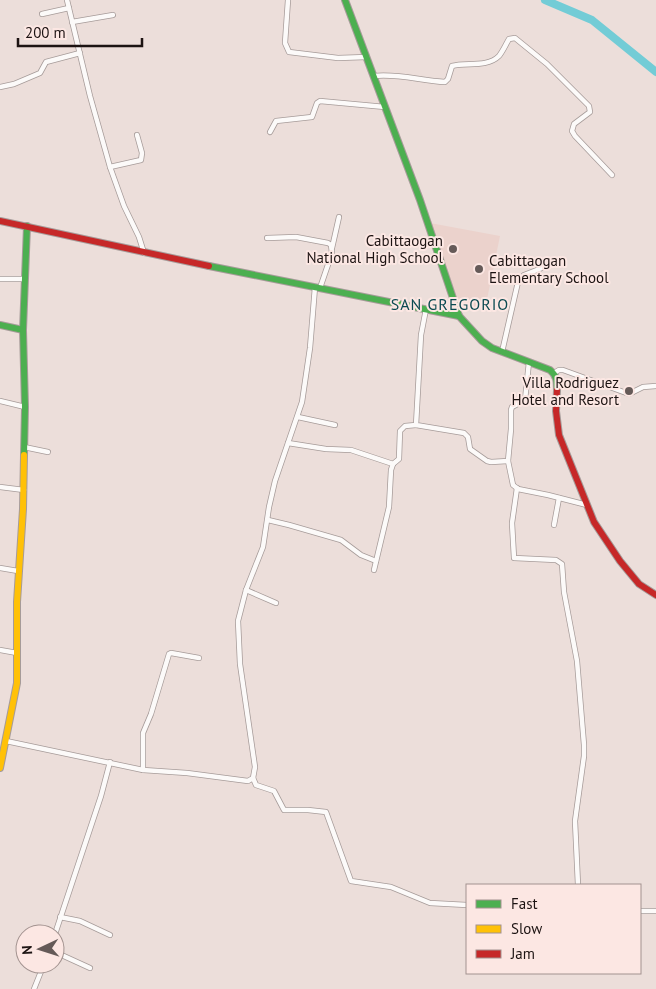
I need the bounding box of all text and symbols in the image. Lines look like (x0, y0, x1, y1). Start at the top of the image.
scale bar (18, 15, 141, 47)
text: 200 m (25, 23, 66, 42)
place label: Cabittaogan National High School (307, 231, 444, 267)
marker: Cabittaogan National High School (447, 243, 459, 255)
place label: Cabittaogan Elementary School (489, 251, 609, 287)
marker: Cabittaogan Elementary School (473, 263, 485, 275)
district label: SAN GREGORIO (391, 294, 509, 314)
place label: Villa Rodriguez Hotel and Resort (511, 373, 619, 409)
marker: Villa Rodriguez Hotel and Resort (623, 385, 635, 397)
legend (466, 884, 641, 974)
text: Fast (511, 894, 538, 913)
text: Slow (511, 919, 542, 938)
north arrow (15, 924, 65, 974)
text: Jam (510, 944, 535, 963)
text: N (18, 945, 36, 955)

